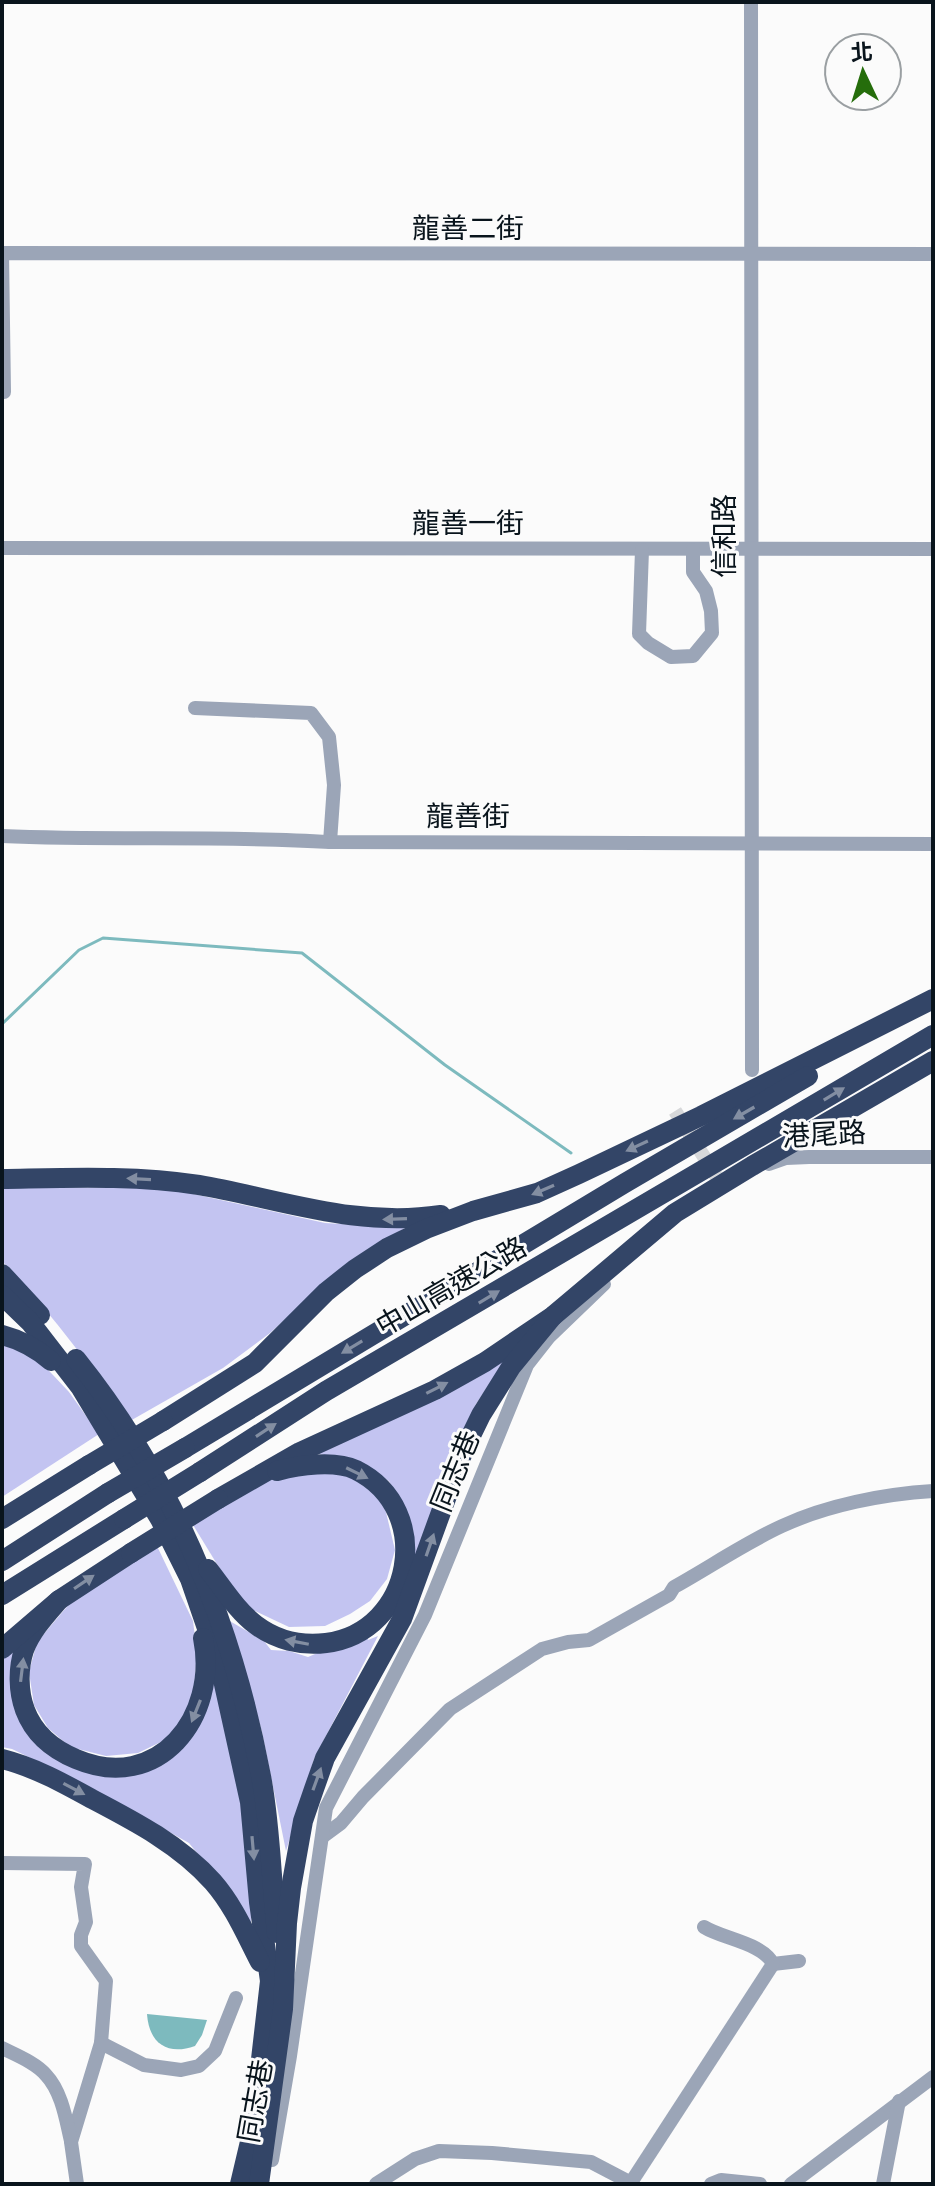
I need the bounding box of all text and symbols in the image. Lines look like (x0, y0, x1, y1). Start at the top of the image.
north arrow (823, 32, 903, 112)
text: 北 (850, 40, 873, 65)
street label: 龍善二街 (412, 214, 524, 244)
street label: 信和路 (710, 494, 740, 578)
street label: 龍善一街 (412, 509, 524, 539)
street label: 龍善街 (426, 802, 510, 832)
one-way arrow (823, 1087, 845, 1101)
one-way arrow (733, 1106, 755, 1120)
street label: 港尾路 (781, 1118, 867, 1152)
one-way arrow (626, 1139, 649, 1153)
one-way arrow (126, 1172, 151, 1185)
one-way arrow (531, 1183, 555, 1196)
one-way arrow (382, 1213, 407, 1226)
street label: 中山高速公路 (371, 1232, 532, 1342)
one-way arrow (478, 1290, 500, 1304)
one-way arrow (341, 1340, 363, 1354)
one-way arrow (426, 1381, 449, 1395)
one-way arrow (255, 1423, 277, 1437)
street label: 同志巷 (426, 1427, 486, 1516)
one-way arrow (345, 1467, 368, 1480)
one-way arrow (424, 1533, 436, 1557)
one-way arrow (73, 1575, 94, 1590)
one-way arrow (284, 1635, 309, 1647)
one-way arrow (15, 1657, 28, 1682)
one-way arrow (190, 1699, 203, 1722)
one-way arrow (312, 1767, 324, 1791)
one-way arrow (62, 1782, 85, 1795)
one-way arrow (247, 1836, 260, 1861)
street label: 同志巷 (234, 2057, 278, 2145)

